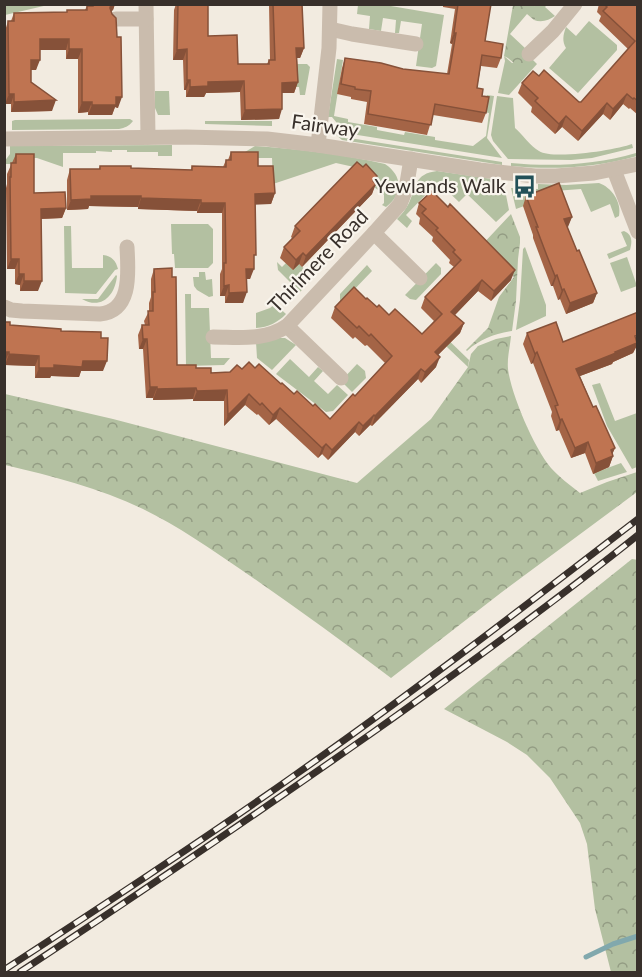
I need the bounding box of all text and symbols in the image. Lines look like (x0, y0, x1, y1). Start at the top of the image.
street label: Fairway (290, 108, 361, 142)
place label: Yewlands Walk (375, 173, 507, 197)
bus stop icon: Yewlands Walk (511, 173, 537, 199)
street label: Thirlmere Road (262, 204, 372, 317)

